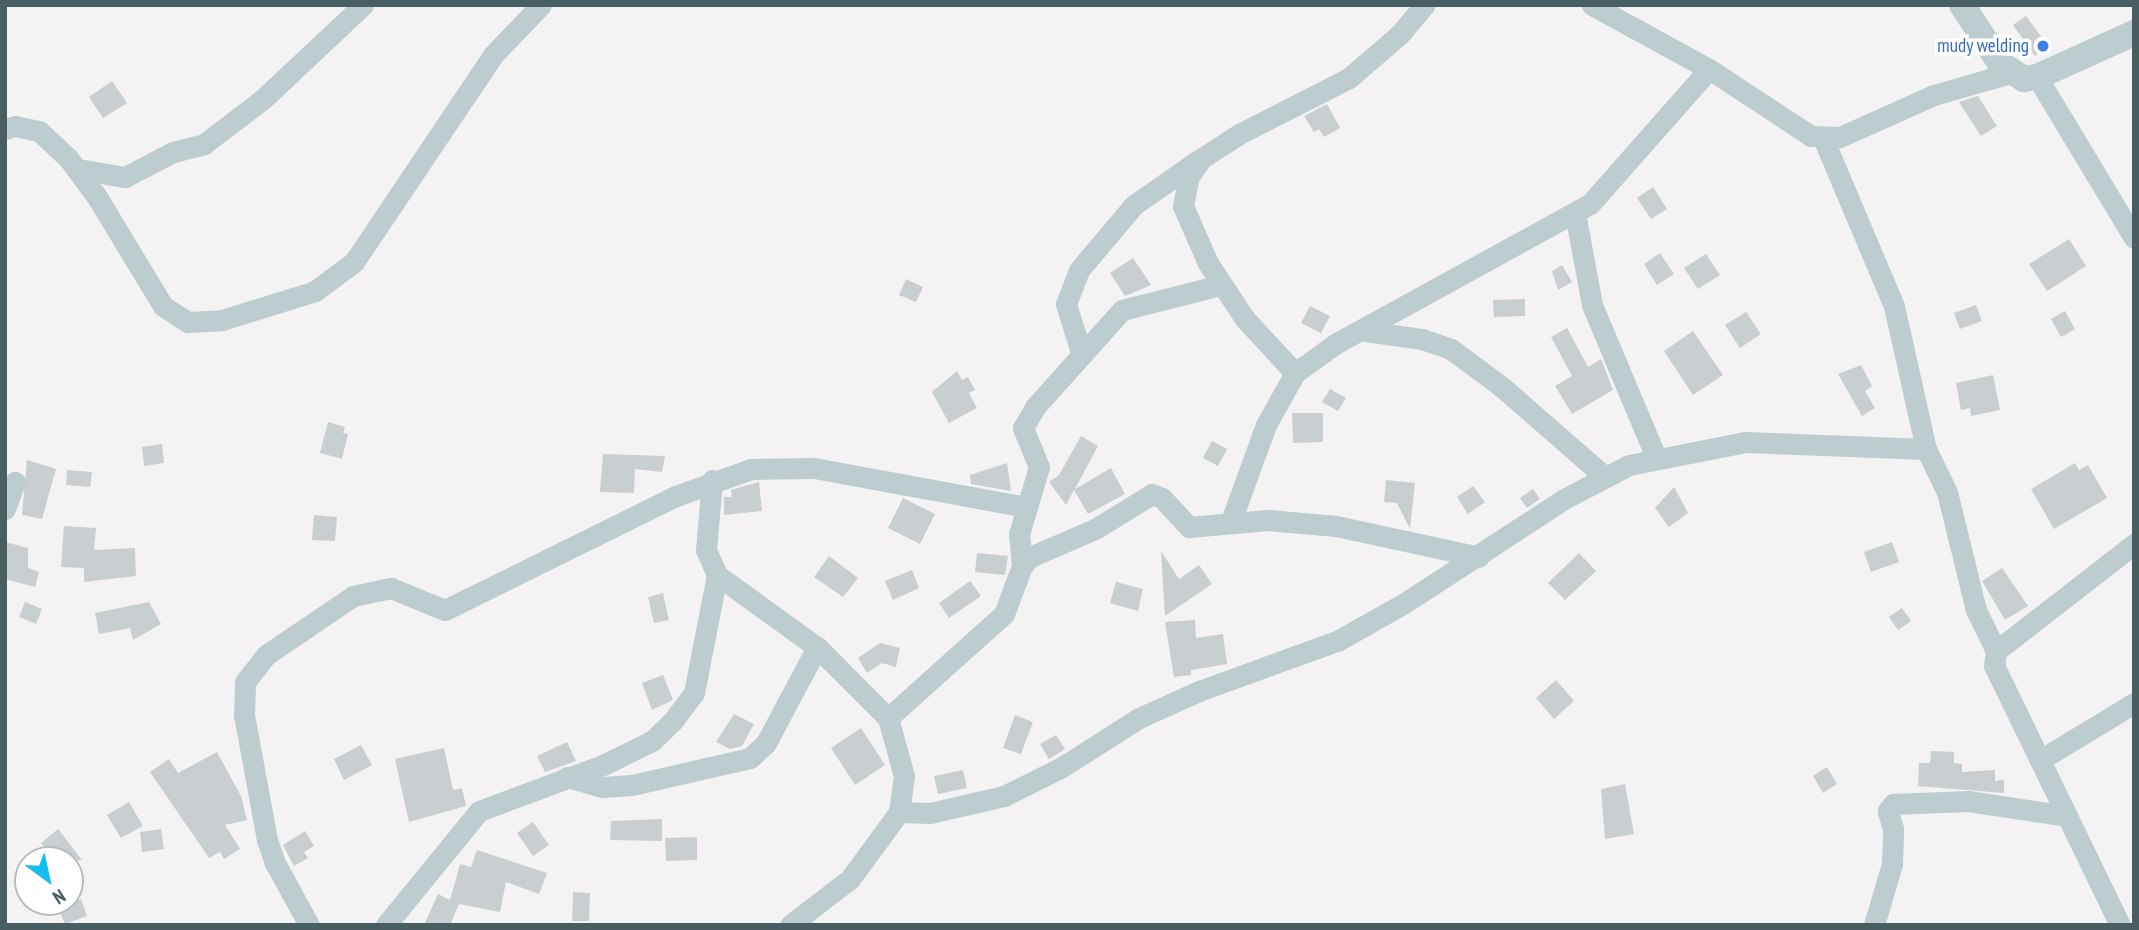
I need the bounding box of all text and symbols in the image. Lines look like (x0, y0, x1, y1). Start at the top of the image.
place label: mudy welding (1937, 35, 2029, 57)
marker: mudy welding (2035, 38, 2051, 54)
north arrow (14, 846, 84, 916)
text: N (49, 884, 70, 910)

